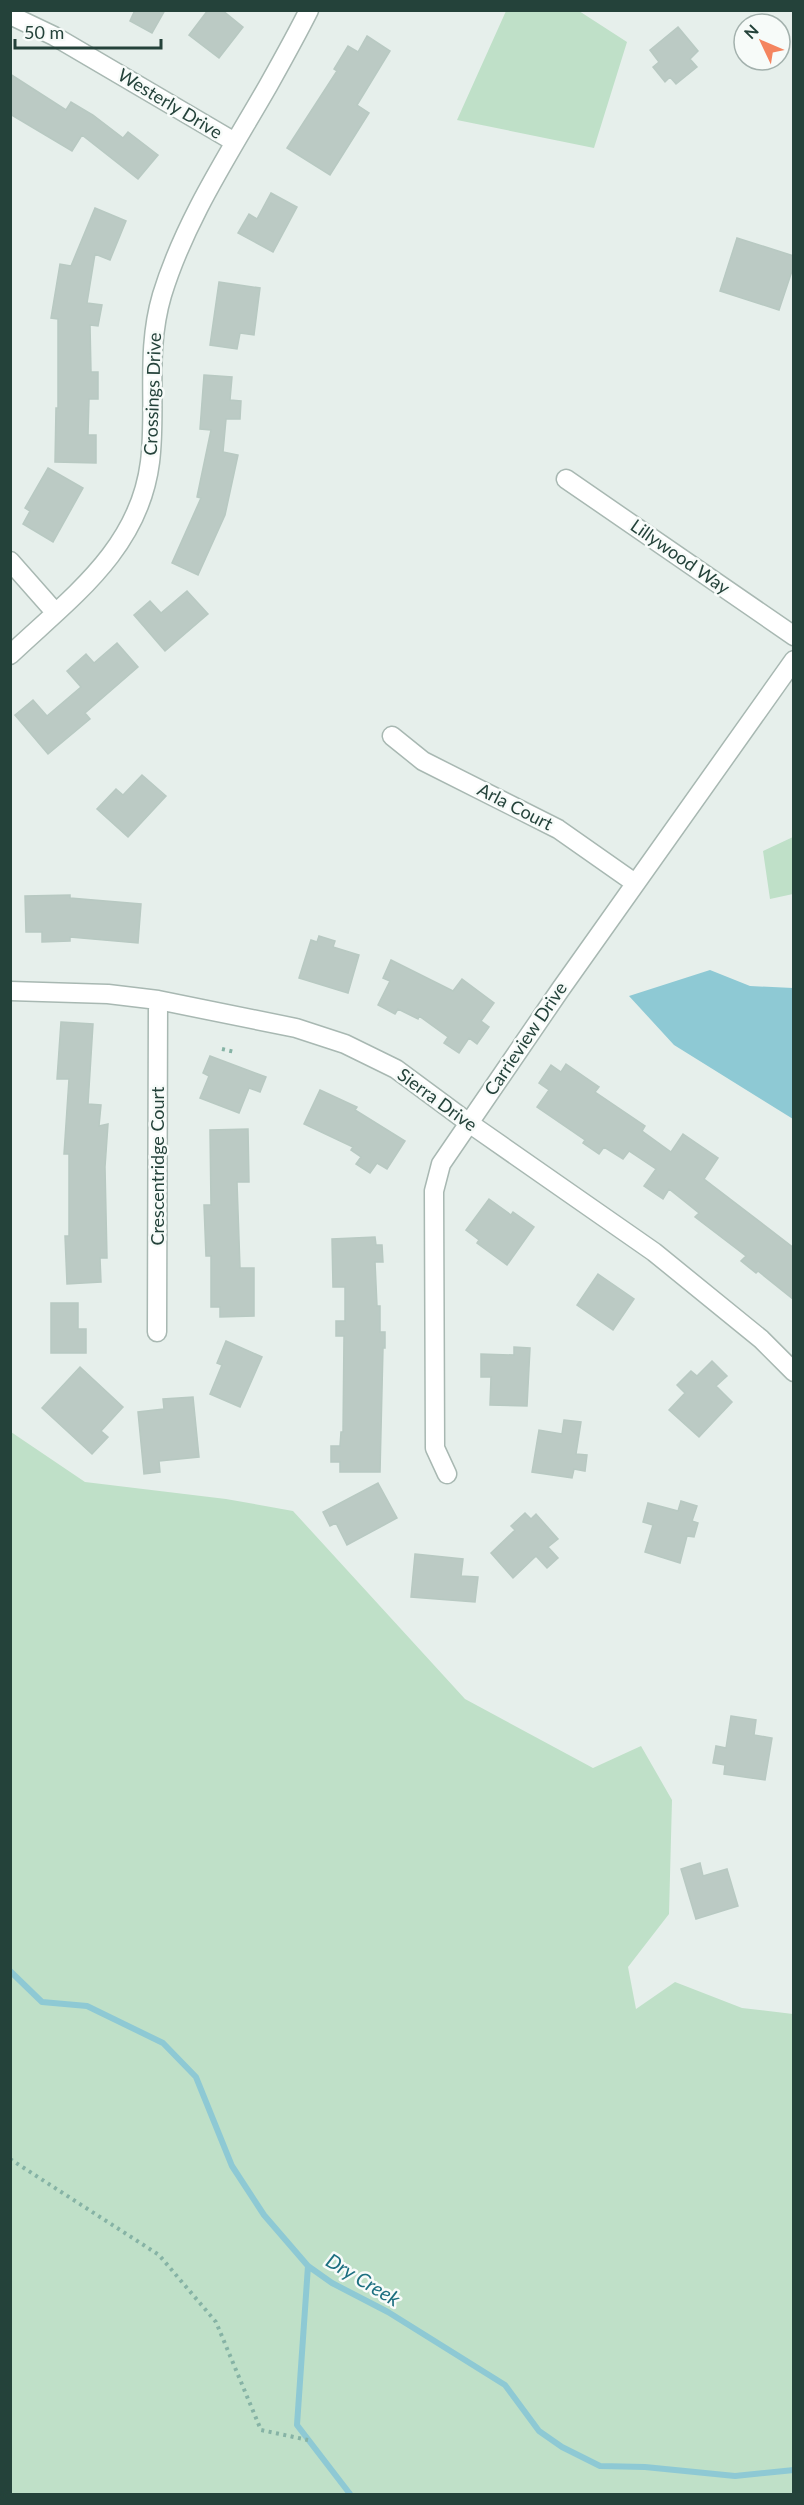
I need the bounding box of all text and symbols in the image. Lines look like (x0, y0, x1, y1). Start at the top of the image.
scale bar (15, 12, 160, 50)
north arrow (732, 12, 792, 72)
text: N (740, 20, 762, 42)
text: 50 m (24, 21, 64, 43)
street label: Westerly Drive (114, 63, 227, 143)
street label: Crossings Drive (139, 332, 165, 456)
street label: Lillywood Way (627, 514, 735, 599)
street label: Arla Court (474, 778, 557, 835)
street label: Carrieview Drive (479, 978, 571, 1099)
street label: Sierra Drive (394, 1063, 482, 1135)
street label: Crescentridge Court (146, 1086, 168, 1246)
water label: Dry Creek (322, 2248, 405, 2311)

